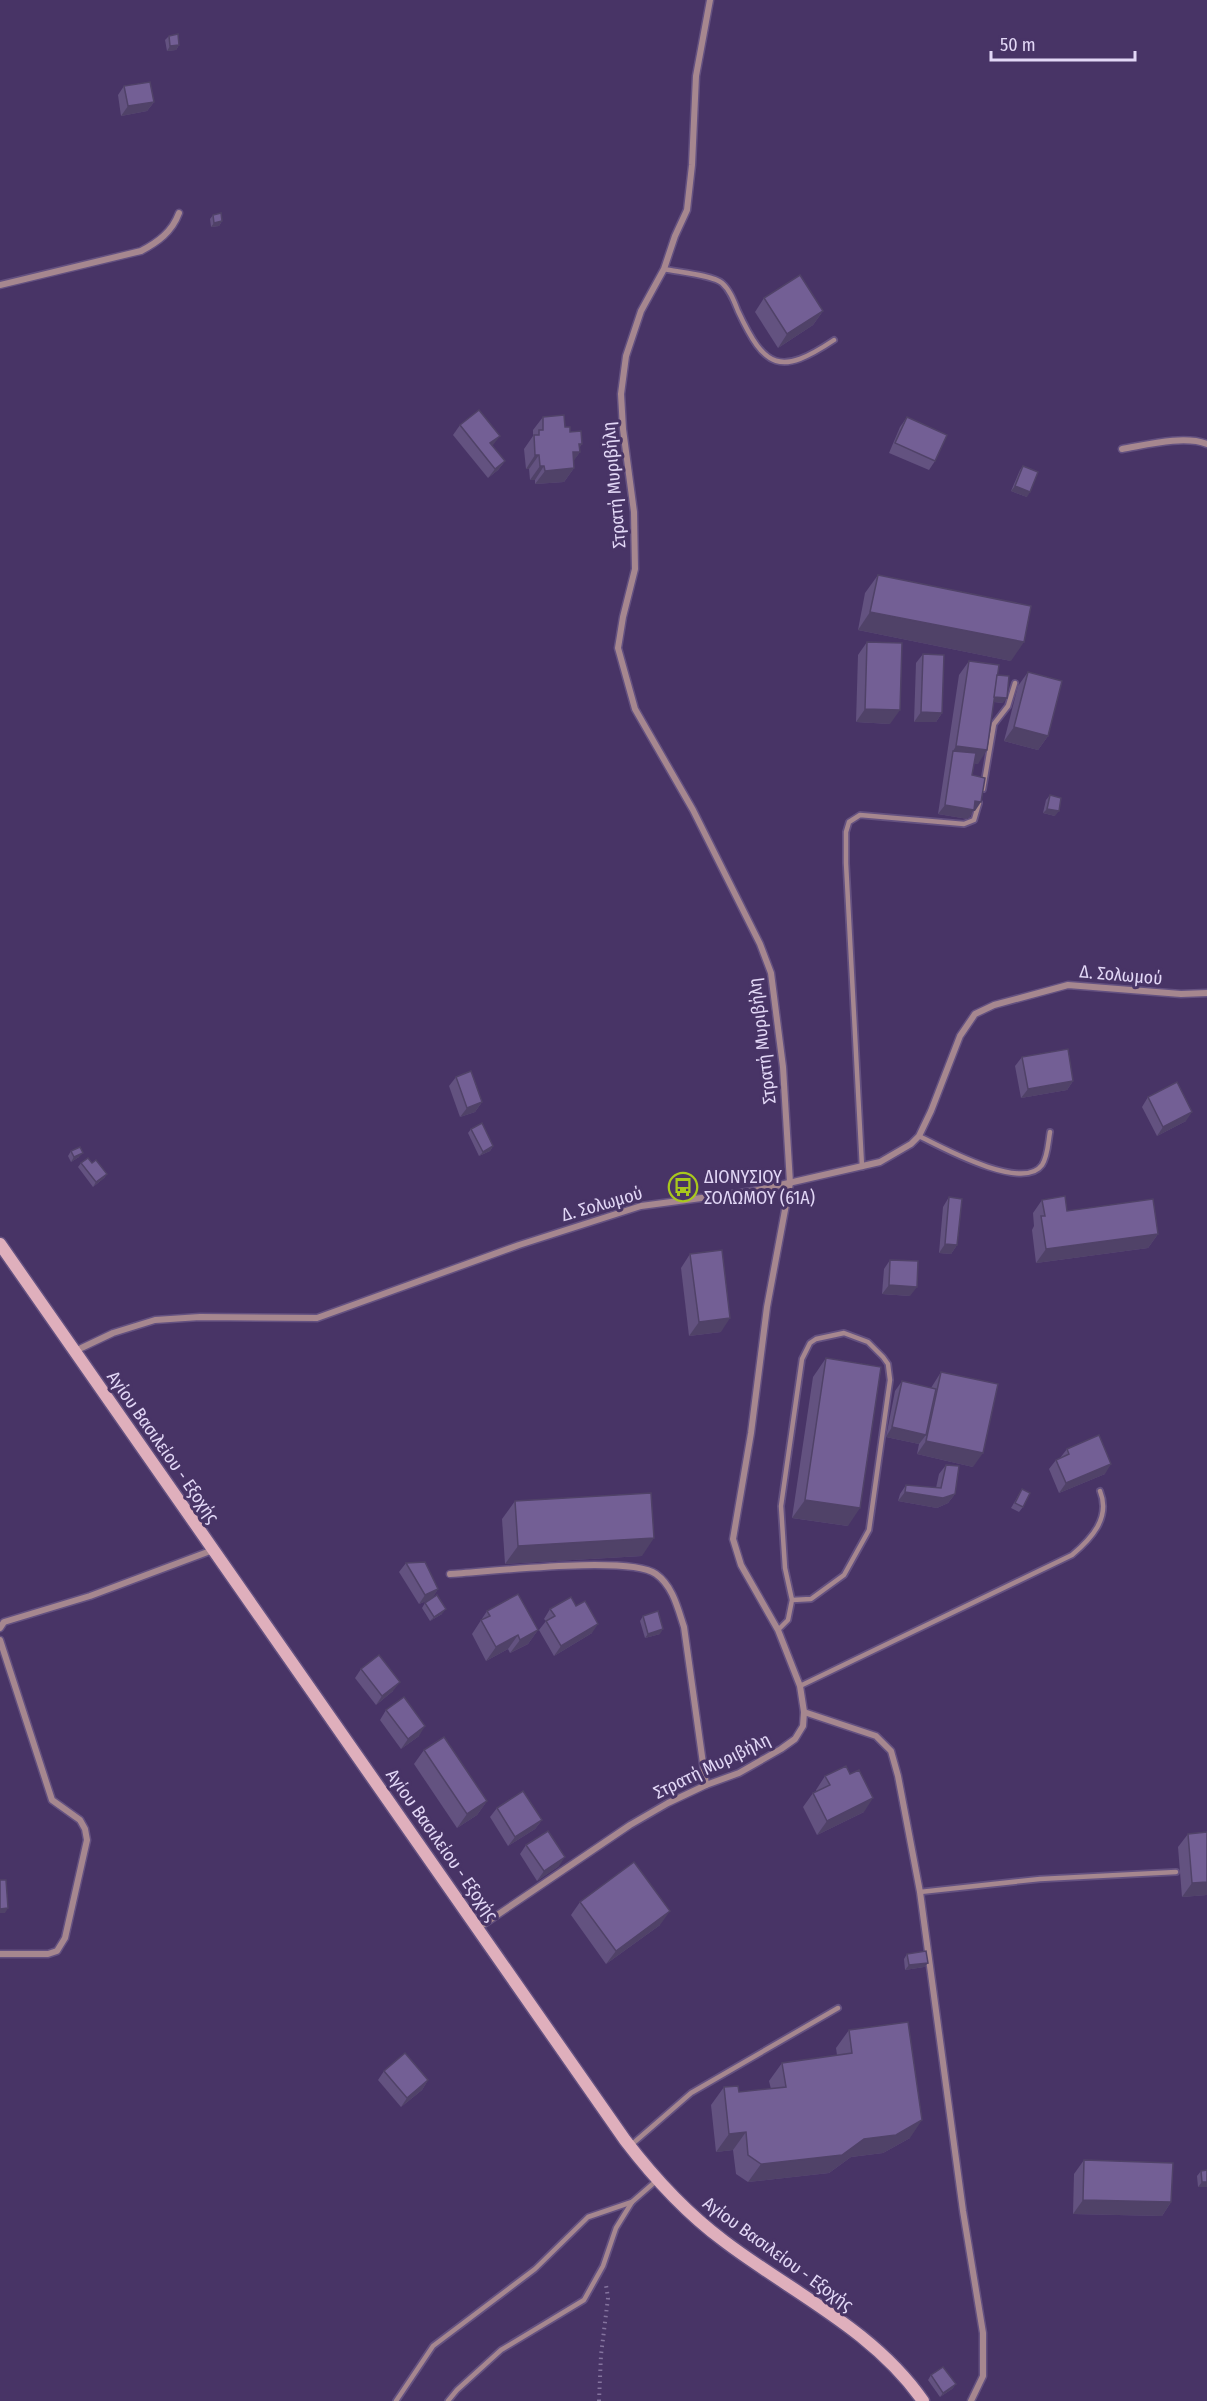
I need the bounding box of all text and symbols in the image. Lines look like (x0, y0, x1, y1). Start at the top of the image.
scale bar (991, 24, 1135, 62)
text: 50 m (1000, 34, 1036, 56)
street label: Στρατή Μυριβήλη (598, 421, 630, 549)
street label: Δ. Σολωμού (1079, 960, 1163, 990)
street label: Στρατή Μυριβήλη (743, 977, 781, 1105)
place label: ΔΙΟΝΥΣΙΟΥ ΣΟΛΩΜΟΥ (61Α) (704, 1166, 815, 1209)
bus stop icon: ΔΙΟΝΥΣΙΟΥ ΣΟΛΩΜΟΥ (61Α) (667, 1171, 699, 1203)
street label: Δ. Σολωμού (559, 1182, 645, 1226)
street label: Αγίου Βασιλείου - Εξοχής (102, 1367, 224, 1528)
street label: Στρατή Μυριβήλη (650, 1728, 774, 1804)
street label: Αγίου Βασιλείου - Εξοχής (381, 1765, 503, 1926)
street label: Αγίου Βασιλείου - Εξοχής (698, 2192, 858, 2316)

